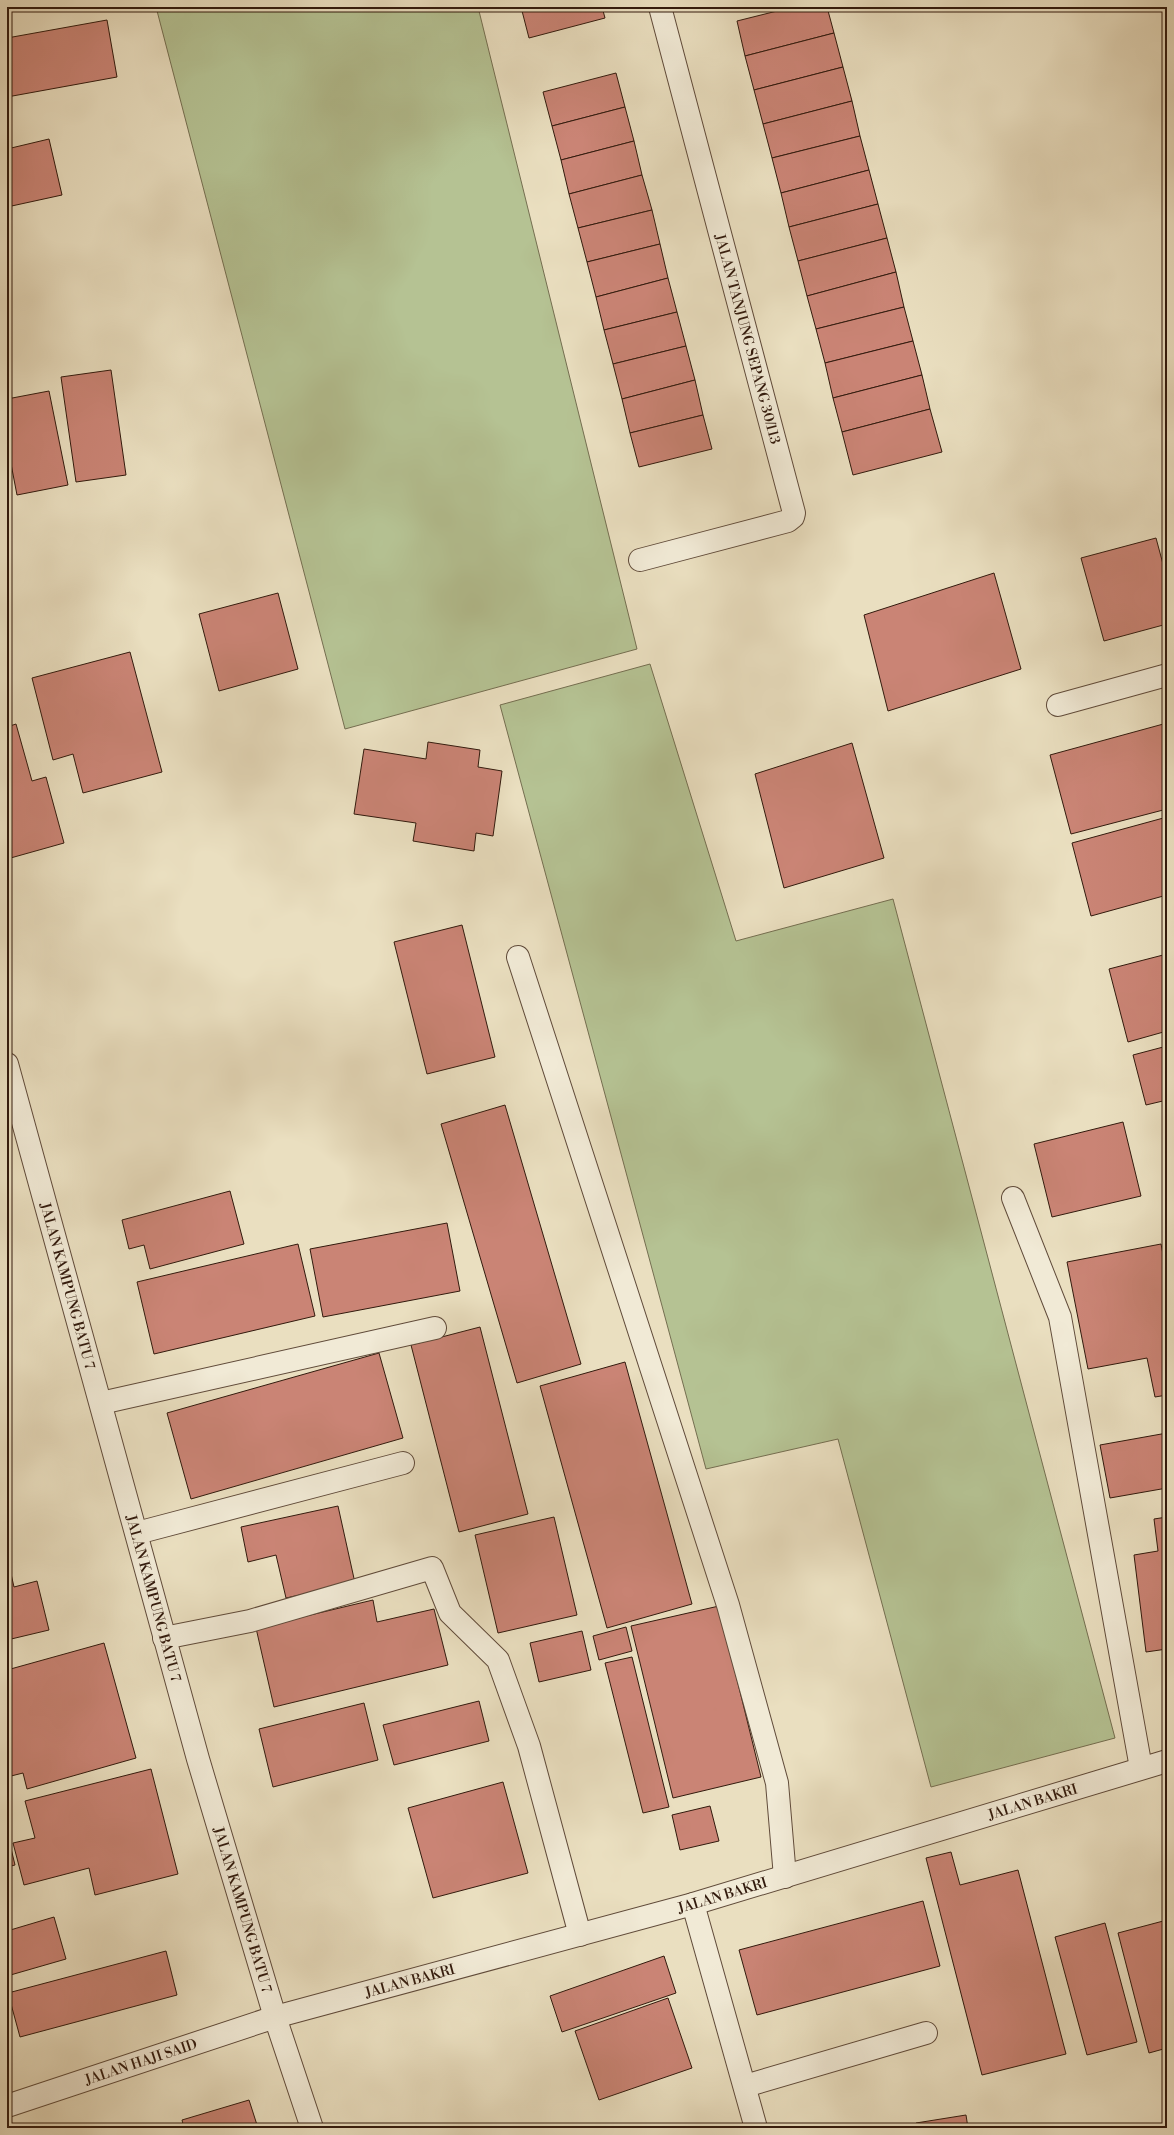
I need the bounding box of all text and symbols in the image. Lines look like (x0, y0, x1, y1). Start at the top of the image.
street label: JALAN TANJUNG SEPANG 30/113 (710, 231, 784, 447)
street label: JALAN KAMPUNG BATU 7 (35, 1200, 98, 1371)
street label: JALAN KAMPUNG BATU 7 (121, 1512, 184, 1684)
street label: JALAN BAKRI (985, 1780, 1080, 1825)
street label: JALAN KAMPUNG BATU 7 (208, 1824, 275, 1995)
street label: JALAN BAKRI (675, 1874, 770, 1918)
street label: JALAN BAKRI (362, 1961, 458, 2003)
street label: JALAN HAJI SAID (82, 2035, 200, 2090)

